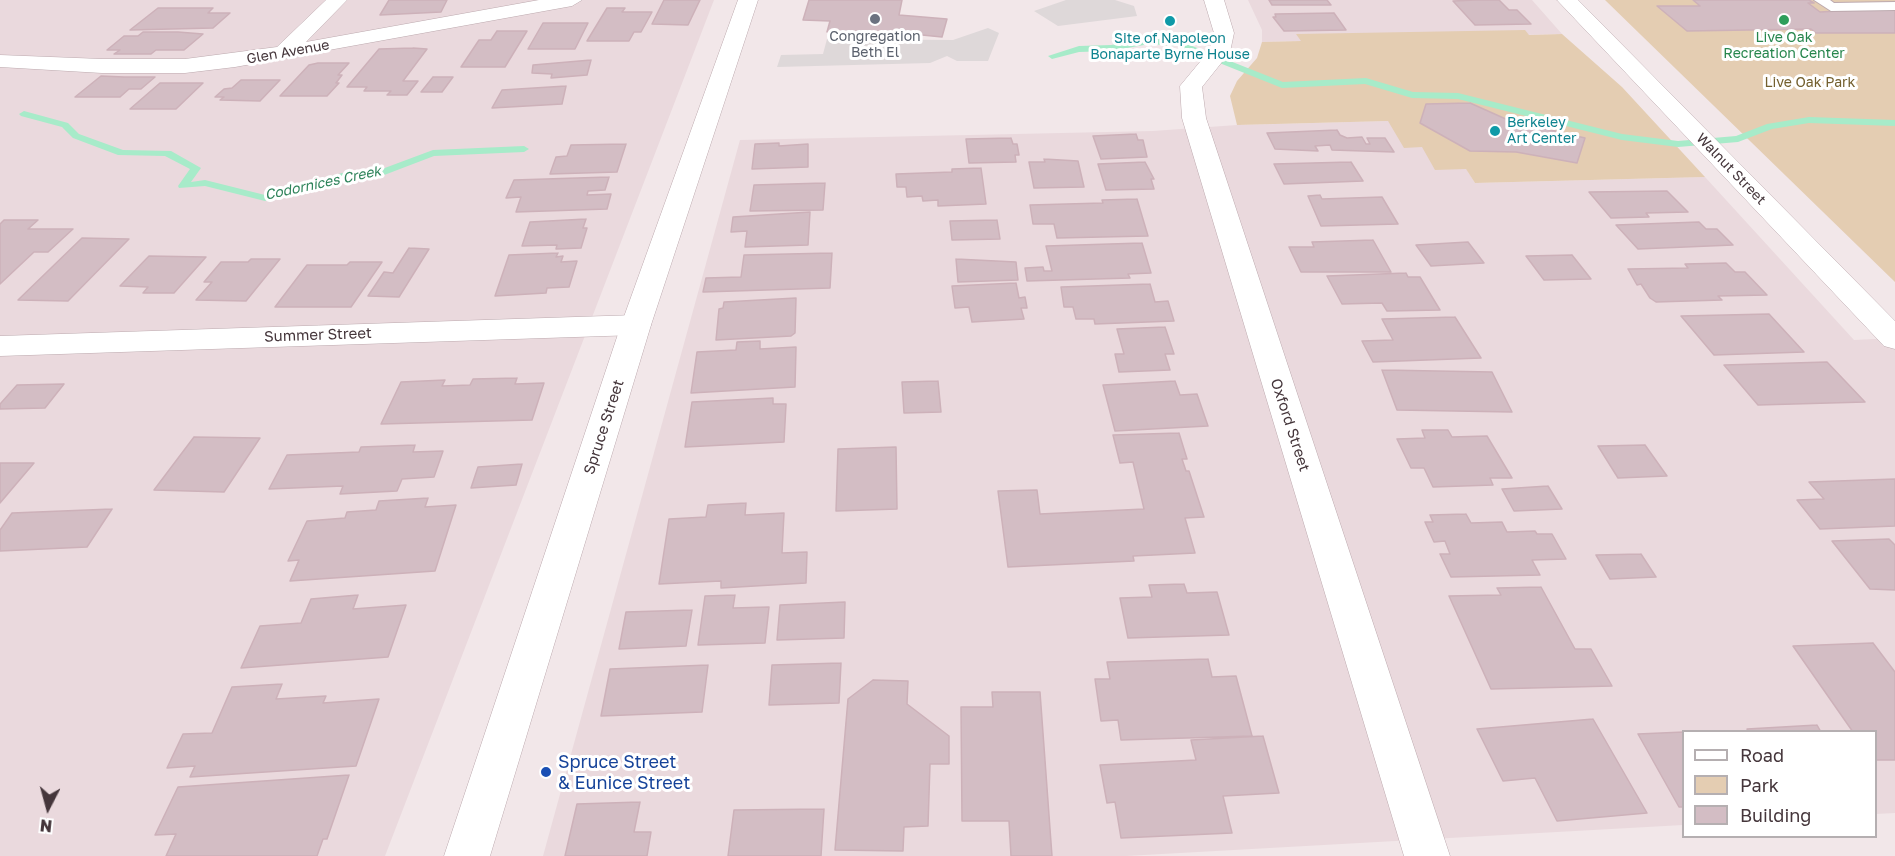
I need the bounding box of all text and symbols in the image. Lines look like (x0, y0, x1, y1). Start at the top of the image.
marker: Congregation Beth El (868, 12, 882, 26)
marker: Live Oak Recreation Center (1777, 13, 1791, 27)
marker: Site of Napoleon Bonaparte Byrne House (1163, 14, 1177, 28)
place label: Congregation Beth El (829, 29, 921, 62)
place label: Live Oak Recreation Center (1723, 30, 1845, 62)
place label: Site of Napoleon Bonaparte Byrne House (1090, 31, 1250, 63)
street label: Glen Avenue (245, 36, 331, 68)
park label: Live Oak Park (1765, 75, 1855, 91)
place label: Berkeley Art Center (1507, 115, 1577, 148)
marker: Berkeley Art Center (1488, 124, 1502, 138)
street label: Walnut Street (1693, 130, 1769, 208)
water label: Codornices Creek (263, 162, 383, 204)
street label: Summer Street (264, 324, 372, 346)
street label: Oxford Street (1267, 376, 1313, 474)
street label: Spruce Street (580, 377, 628, 477)
legend (1682, 730, 1877, 838)
text: Road (1740, 744, 1784, 766)
place label: Spruce Street & Eunice Street (558, 751, 690, 794)
marker: Spruce Street & Eunice Street (539, 765, 553, 779)
text: Park (1740, 774, 1779, 796)
north arrow (18, 778, 78, 838)
text: Building (1740, 804, 1811, 826)
text: N (39, 815, 53, 836)

